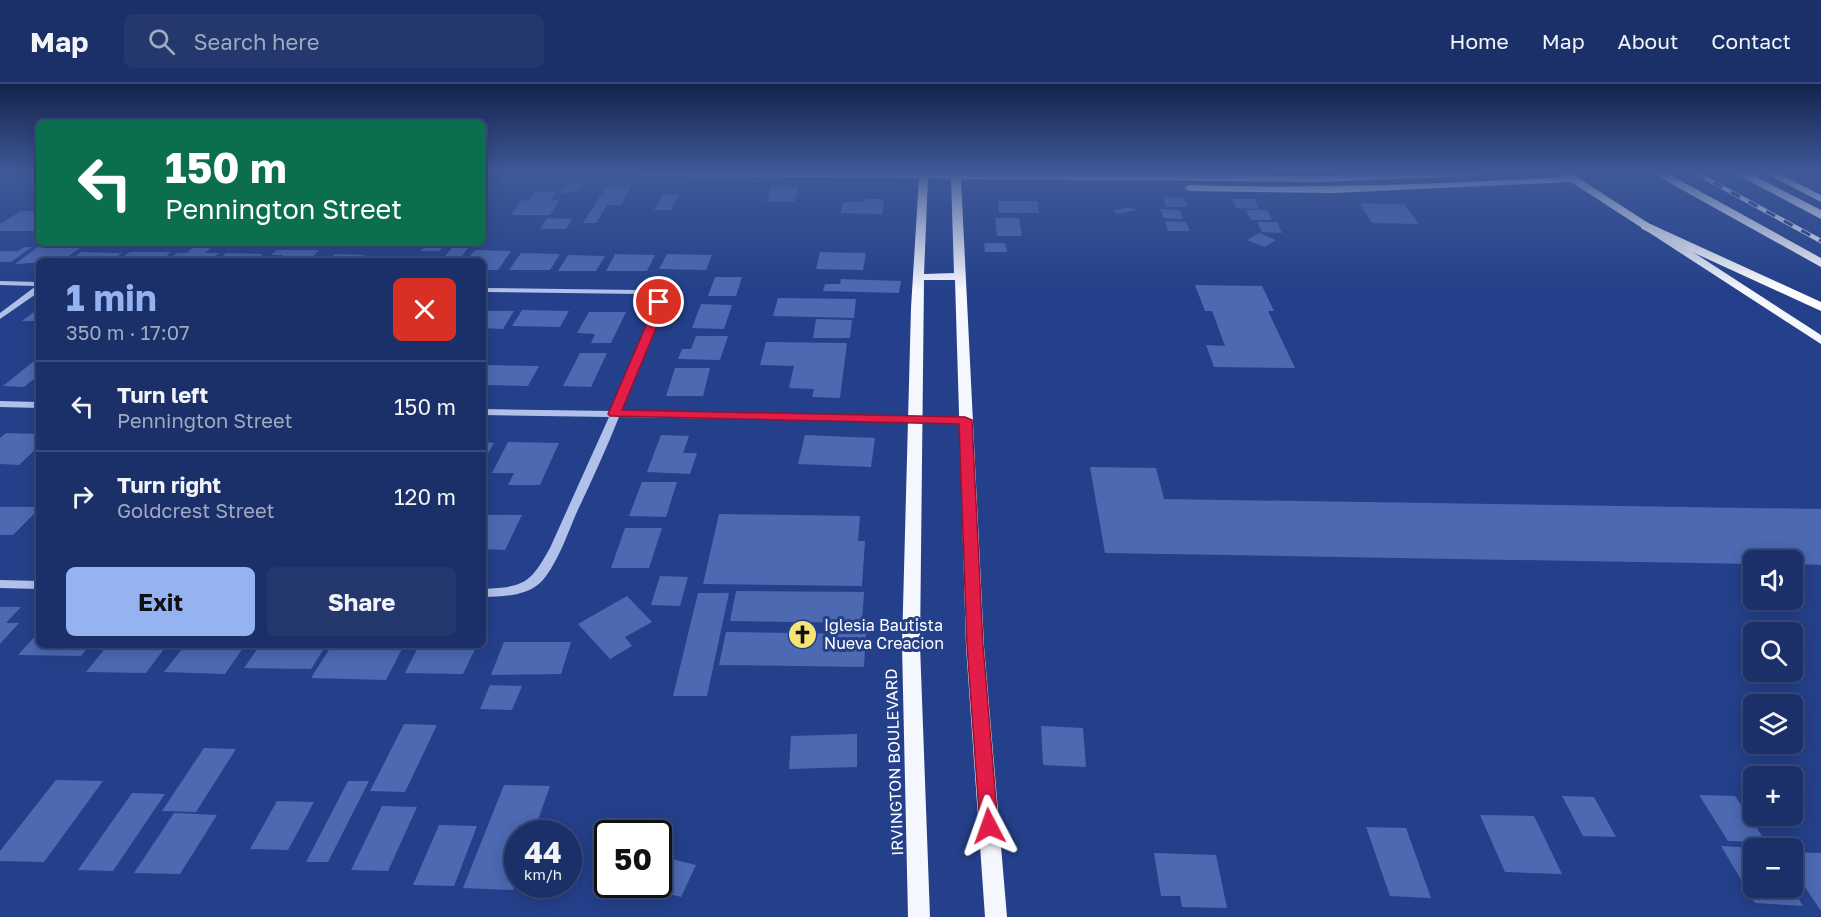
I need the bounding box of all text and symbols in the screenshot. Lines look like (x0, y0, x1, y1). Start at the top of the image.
search box (124, 14, 544, 68)
text: Map (30, 25, 88, 58)
icon: search (145, 25, 178, 58)
text: Search here (193, 28, 319, 55)
text: Home (1449, 28, 1509, 54)
text: Map (1542, 28, 1585, 54)
text: About (1618, 28, 1678, 54)
text: Contact (1711, 28, 1791, 54)
text: 150 m (165, 142, 287, 192)
icon: left (66, 144, 144, 222)
text: Pennington Street (165, 193, 402, 225)
text: 1 min (66, 276, 157, 319)
pin (633, 276, 684, 327)
button: close (393, 278, 456, 341)
icon: arrive (642, 285, 675, 318)
text: 350 m · 17:07 (66, 320, 190, 344)
text: Turn left (117, 381, 208, 408)
icon: left (66, 390, 99, 423)
text: 150 m (394, 393, 456, 420)
text: Pennington Street (117, 408, 293, 432)
text: Turn right (117, 471, 221, 498)
icon: right (66, 480, 99, 513)
text: 120 m (394, 483, 456, 510)
text: Goldcrest Street (117, 498, 275, 522)
map controls (1743, 550, 1803, 898)
button: sound (1743, 550, 1803, 610)
button: Exit (66, 567, 255, 636)
button: Share (267, 567, 456, 636)
place label: Iglesia Bautista Nueva Creacion (824, 615, 944, 653)
church icon: Iglesia Bautista Nueva Creacion (787, 618, 819, 650)
button: search (1743, 622, 1803, 682)
street label: IRVINGTON BOULEVARD (881, 668, 907, 856)
button: layers (1743, 694, 1803, 754)
button: + (1743, 766, 1803, 826)
position arrow (957, 794, 1021, 858)
speed limit sign: 50 (594, 820, 672, 898)
text: 44 (524, 834, 562, 870)
button: − (1743, 838, 1803, 898)
text: km/h (524, 865, 562, 883)

